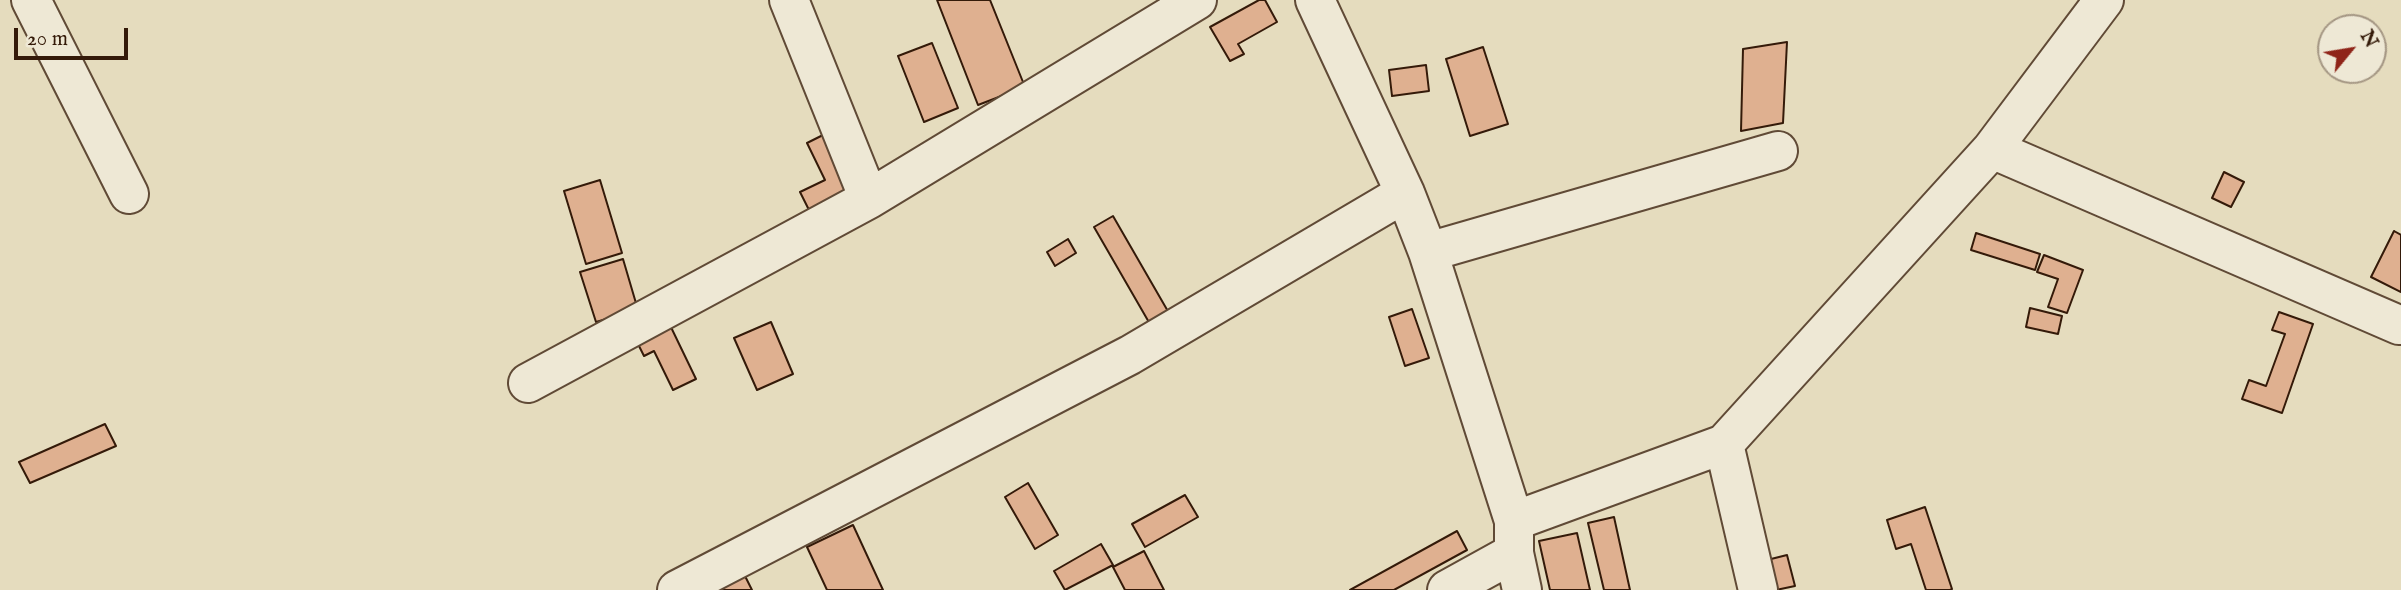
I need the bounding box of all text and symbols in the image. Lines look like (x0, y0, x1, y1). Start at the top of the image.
scale bar (18, 14, 131, 58)
north arrow (2317, 14, 2387, 84)
text: 20 m (27, 26, 68, 53)
text: N (2354, 26, 2383, 53)

